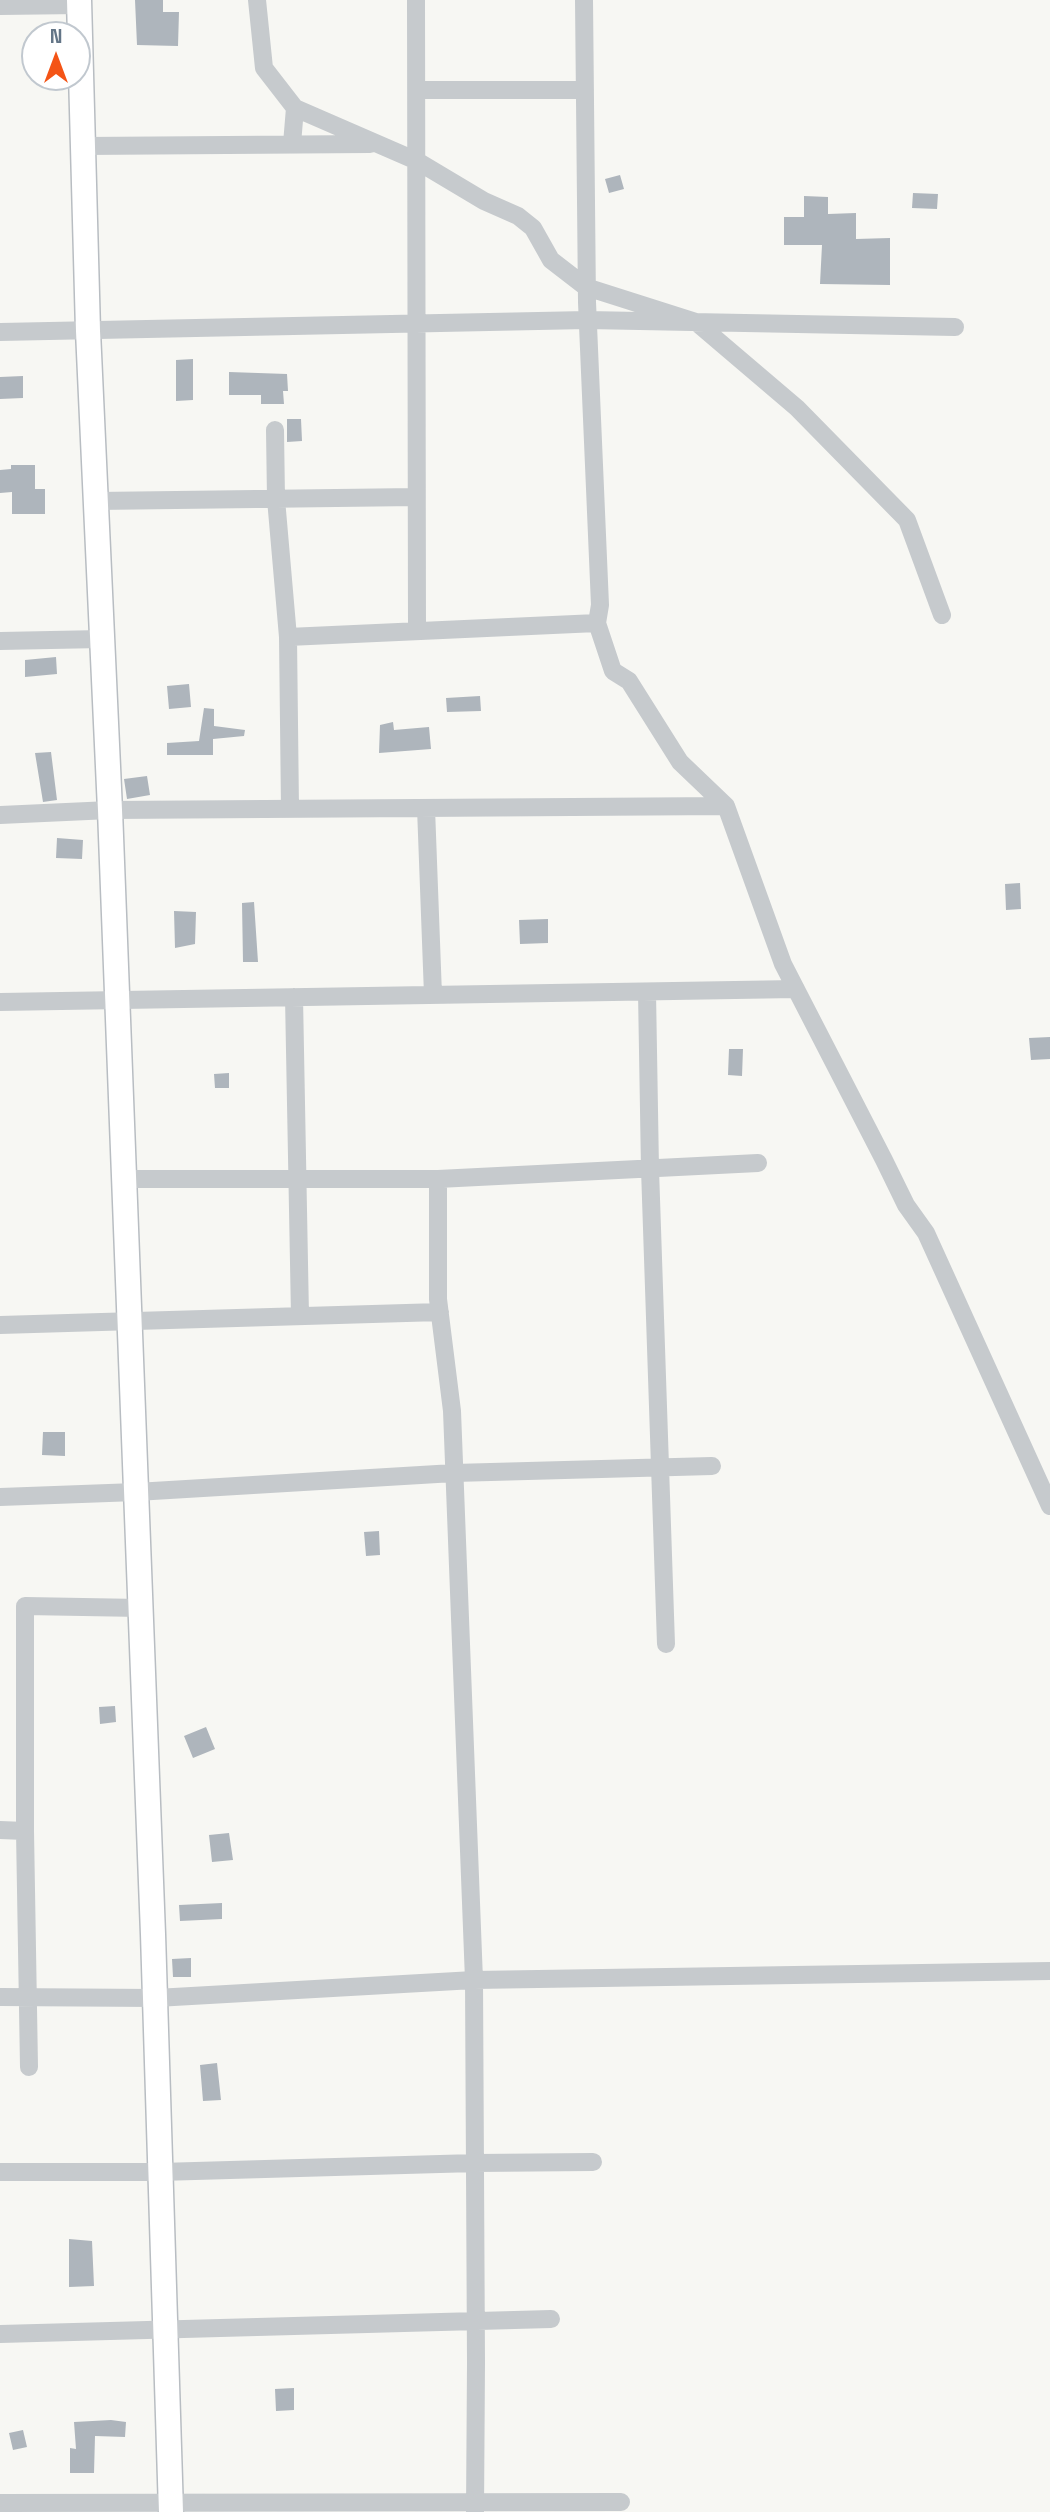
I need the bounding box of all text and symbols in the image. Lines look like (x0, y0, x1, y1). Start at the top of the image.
north arrow (21, 21, 91, 91)
text: N (50, 24, 62, 49)

